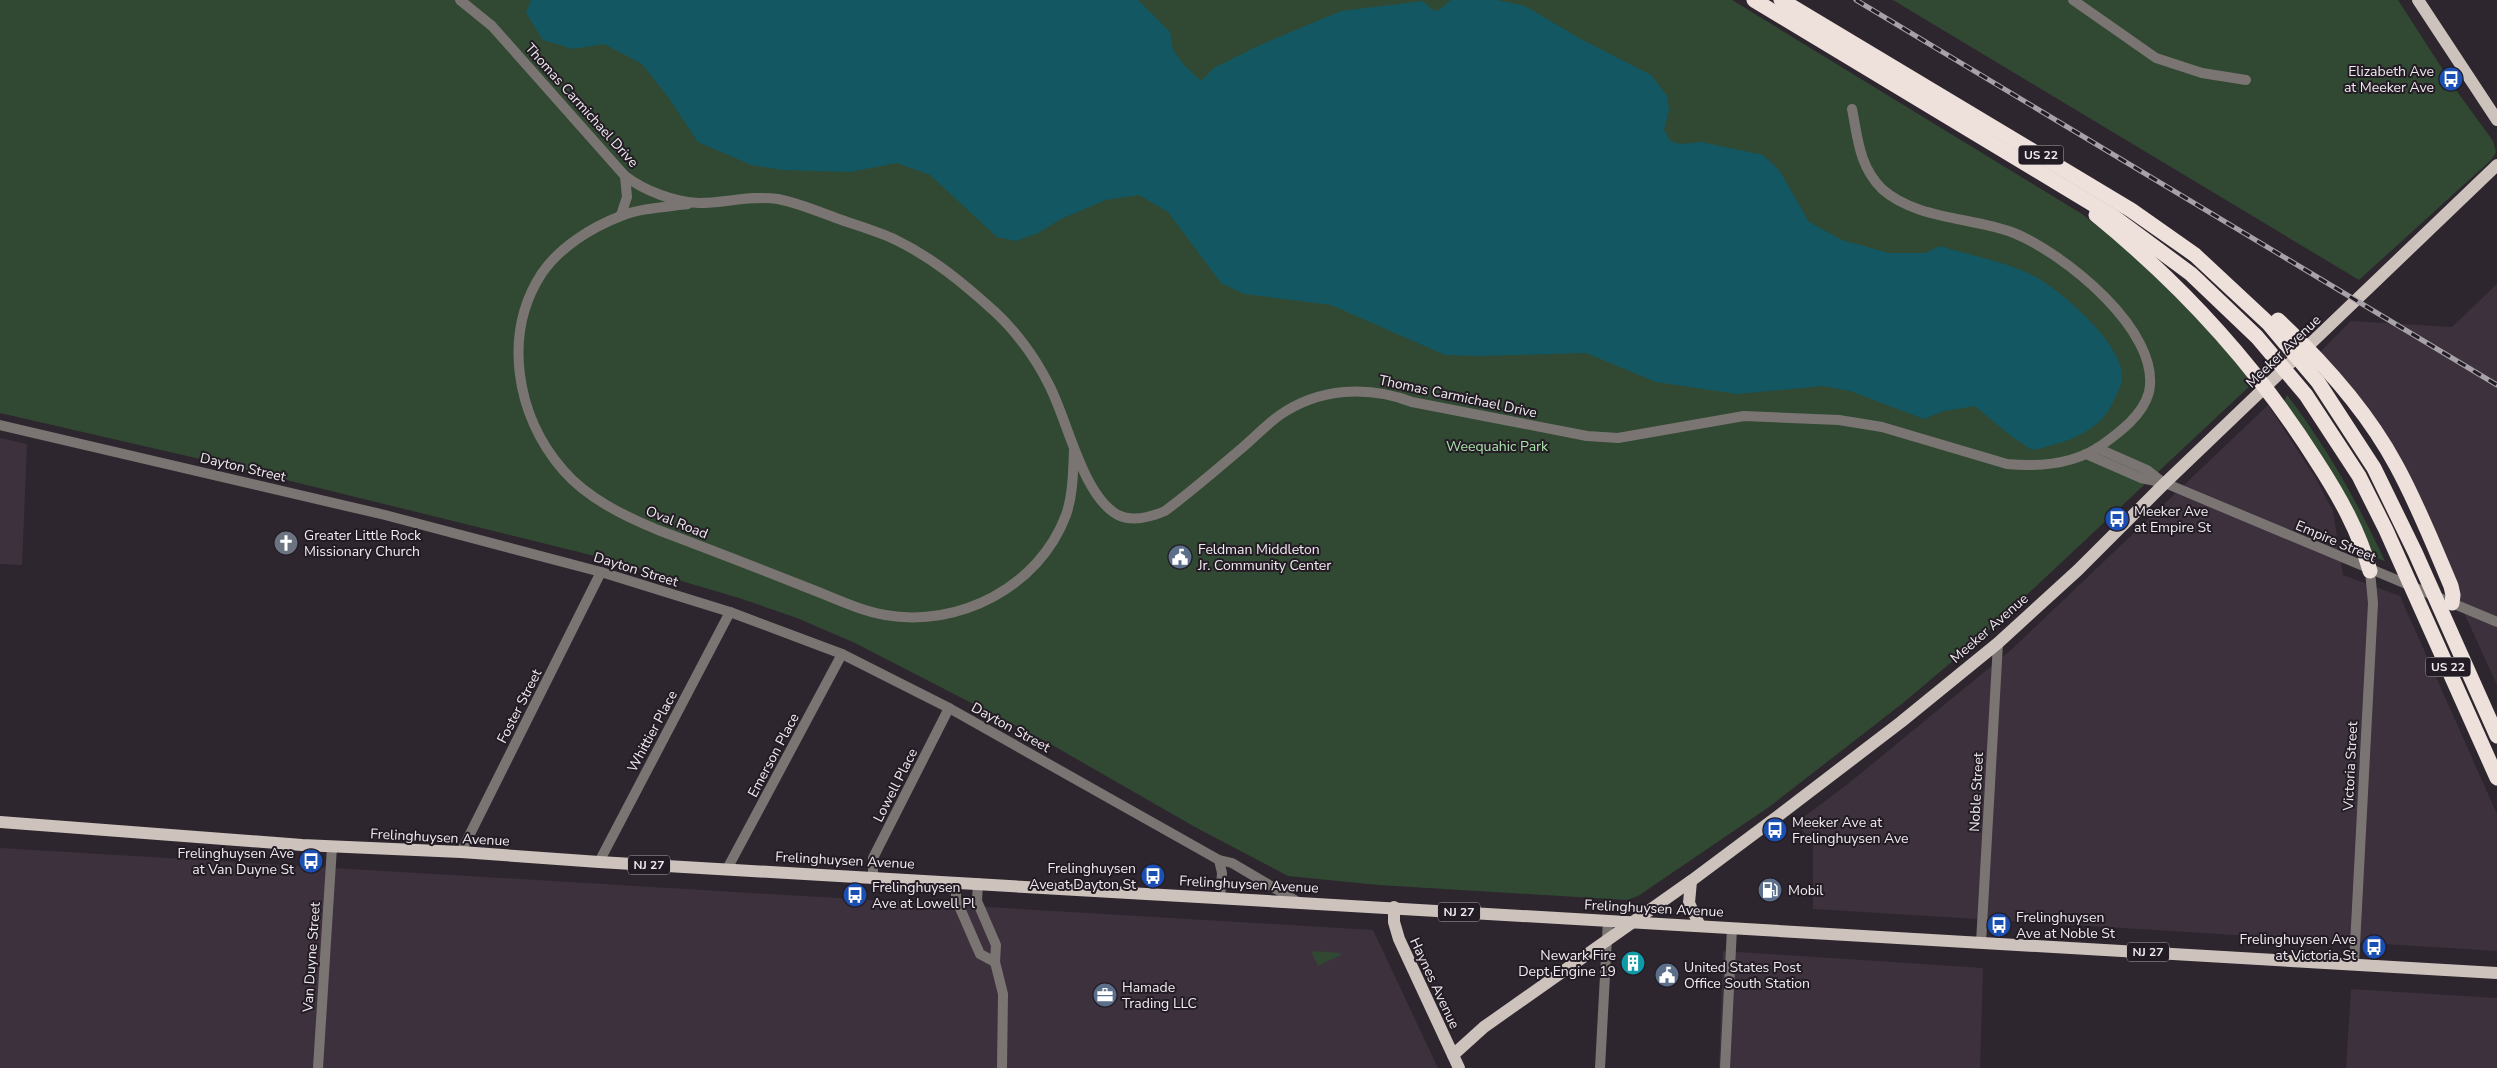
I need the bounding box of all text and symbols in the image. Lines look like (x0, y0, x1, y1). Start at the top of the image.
street label: Thomas Carmichael Drive (521, 39, 643, 172)
place label: Elizabeth Ave at Meeker Ave (2344, 62, 2434, 97)
bus stop icon: Elizabeth Ave at Meeker Ave (2438, 66, 2464, 92)
road number: US 22 (2018, 146, 2064, 164)
street label: Meeker Avenue (2242, 311, 2325, 392)
street label: Thomas Carmichael Drive (1377, 370, 1539, 423)
park label: Weequahic Park (1446, 437, 1549, 456)
street label: Dayton Street (198, 448, 288, 487)
street label: Oval Road (643, 501, 711, 544)
place label: Meeker Ave at Empire St (2134, 502, 2211, 537)
bus stop icon: Meeker Ave at Empire St (2104, 506, 2130, 532)
street label: Empire Street (2293, 516, 2379, 567)
place label: Greater Little Rock Missionary Church (304, 526, 422, 561)
church icon: Greater Little Rock Missionary Church (273, 530, 299, 556)
place label: Feldman Middleton Jr. Community Center (1197, 540, 1331, 575)
public building icon: Feldman Middleton Jr. Community Center (1167, 544, 1193, 570)
street label: Dayton Street (591, 548, 681, 591)
street label: Meeker Avenue (1946, 589, 2032, 667)
road number: US 22 (2426, 658, 2470, 676)
street label: Foster Street (493, 666, 546, 747)
street label: Whittier Place (623, 687, 682, 775)
street label: Dayton Street (968, 698, 1054, 757)
street label: Emerson Place (743, 710, 804, 801)
street label: Victoria Street (2339, 721, 2362, 812)
street label: Lowell Place (869, 745, 922, 825)
street label: Noble Street (1965, 752, 1988, 832)
place label: Meeker Ave at Frelinghuysen Ave (1792, 813, 1908, 848)
bus stop icon: Meeker Ave at Frelinghuysen Ave (1762, 817, 1788, 843)
street label: Frelinghuysen Avenue (370, 824, 510, 851)
place label: Frelinghuysen Ave at Van Duyne St (178, 844, 294, 879)
street label: Frelinghuysen Avenue (775, 847, 915, 874)
bus stop icon: Frelinghuysen Ave at Van Duyne St (298, 848, 324, 874)
road number: NJ 27 (628, 856, 670, 874)
place label: Frelinghuysen Ave at Dayton St (1029, 859, 1136, 894)
bus stop icon: Frelinghuysen Ave at Dayton St (1140, 863, 1166, 889)
street label: Frelinghuysen Avenue (1179, 871, 1319, 898)
fuel station icon: Mobil (1757, 877, 1783, 903)
place label: Frelinghuysen Ave at Lowell Pl (872, 878, 976, 913)
place label: Mobil (1788, 881, 1824, 900)
bus stop icon: Frelinghuysen Ave at Lowell Pl (842, 882, 868, 908)
street label: Frelinghuysen Avenue (1584, 895, 1724, 922)
street label: Van Duyne Street (298, 901, 325, 1014)
road number: NJ 27 (1438, 902, 1480, 922)
place label: Frelinghuysen Ave at Noble St (2016, 908, 2115, 943)
bus stop icon: Frelinghuysen Ave at Noble St (1986, 912, 2012, 938)
place label: Frelinghuysen Ave at Victoria St (2240, 930, 2356, 965)
bus stop icon: Frelinghuysen Ave at Victoria St (2361, 934, 2387, 960)
street label: Haynes Avenue (1405, 935, 1464, 1032)
road number: NJ 27 (2127, 942, 2169, 962)
place label: Newark Fire Dept Engine 19 (1518, 946, 1616, 981)
building icon: Newark Fire Dept Engine 19 (1620, 950, 1646, 976)
place label: United States Post Office South Station (1684, 958, 1810, 993)
public building icon: United States Post Office South Station (1654, 962, 1680, 988)
place label: Hamade Trading LLC (1122, 978, 1197, 1013)
office icon: Hamade Trading LLC (1092, 982, 1118, 1008)

